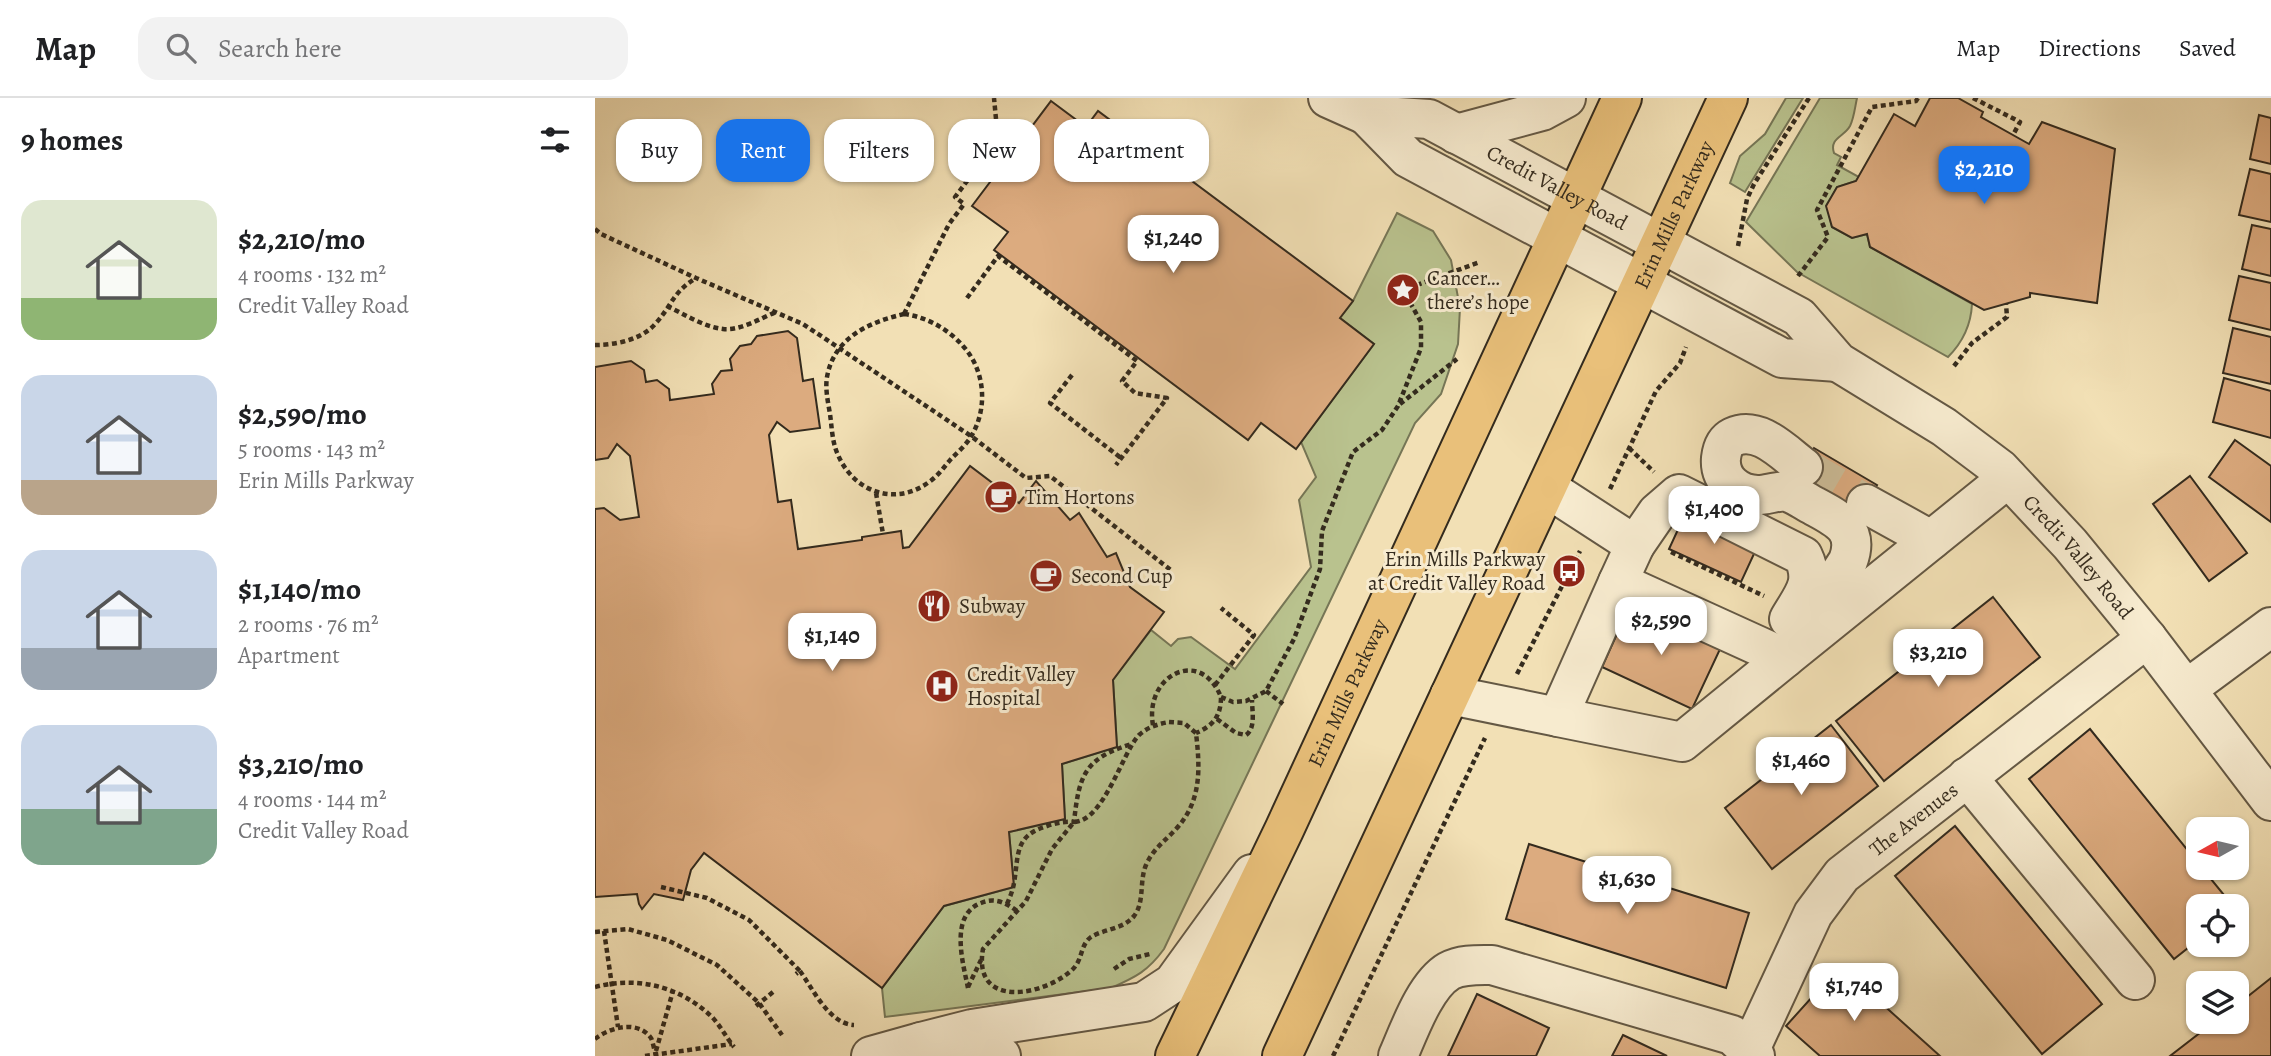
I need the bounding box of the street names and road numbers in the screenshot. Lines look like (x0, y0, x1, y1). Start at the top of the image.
street label: Erin Mills Parkway (1627, 135, 1721, 293)
street label: Credit Valley Road (1482, 138, 1633, 237)
street label: Credit Valley Road (2017, 488, 2140, 626)
street label: Erin Mills Parkway (1301, 614, 1394, 772)
street label: The Avenues (1863, 776, 1964, 863)

